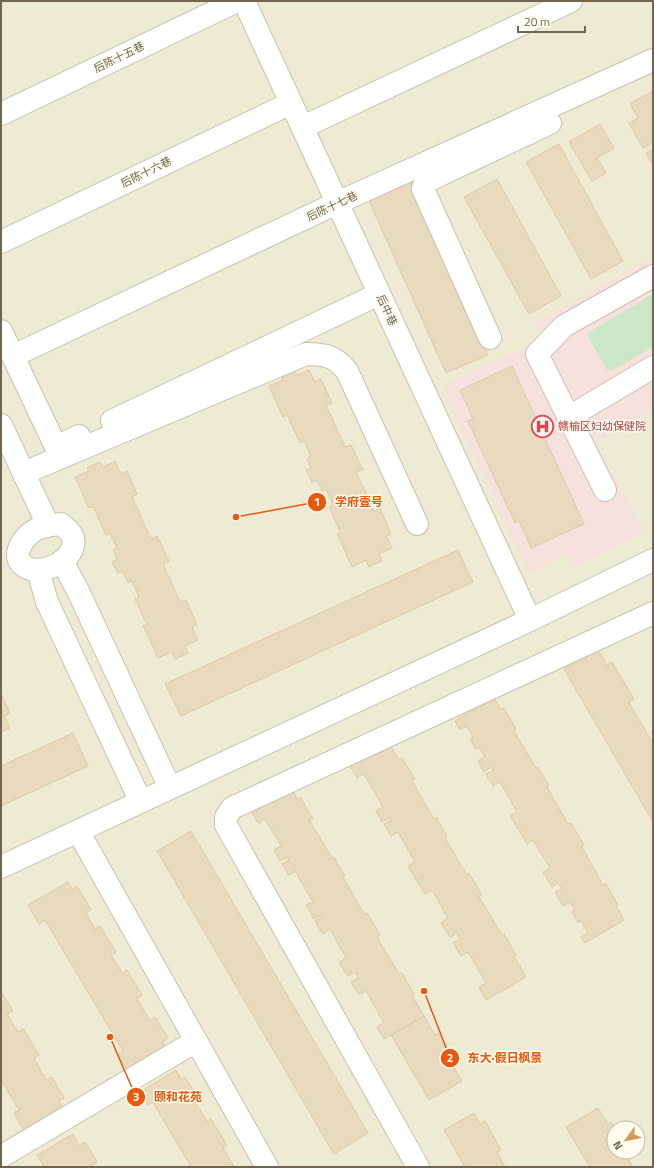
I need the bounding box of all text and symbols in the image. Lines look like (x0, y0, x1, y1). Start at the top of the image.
scale bar (518, 8, 585, 34)
text: 20 m (524, 12, 550, 31)
street label: 后陈十五巷 (91, 38, 147, 76)
street label: 后陈十六巷 (118, 153, 174, 191)
street label: 后陈十七巷 (304, 187, 360, 225)
street label: 后中巷 (373, 292, 401, 328)
hospital icon: 赣榆区妇幼保健院 (529, 413, 555, 439)
place label: 赣榆区妇幼保健院 (558, 418, 646, 434)
callout: 学府壹号 (307, 490, 391, 514)
text: 1 (314, 492, 320, 511)
text: 学府壹号 (335, 492, 383, 511)
callout: 东大·假日枫景 (440, 1046, 551, 1070)
text: 2 (447, 1048, 453, 1067)
text: 东大·假日枫景 (467, 1048, 543, 1067)
callout: 颐和花苑 (126, 1085, 210, 1109)
text: 3 (133, 1087, 139, 1106)
text: 颐和花苑 (154, 1087, 202, 1106)
north arrow (606, 1120, 646, 1160)
text: N (609, 1138, 626, 1153)

